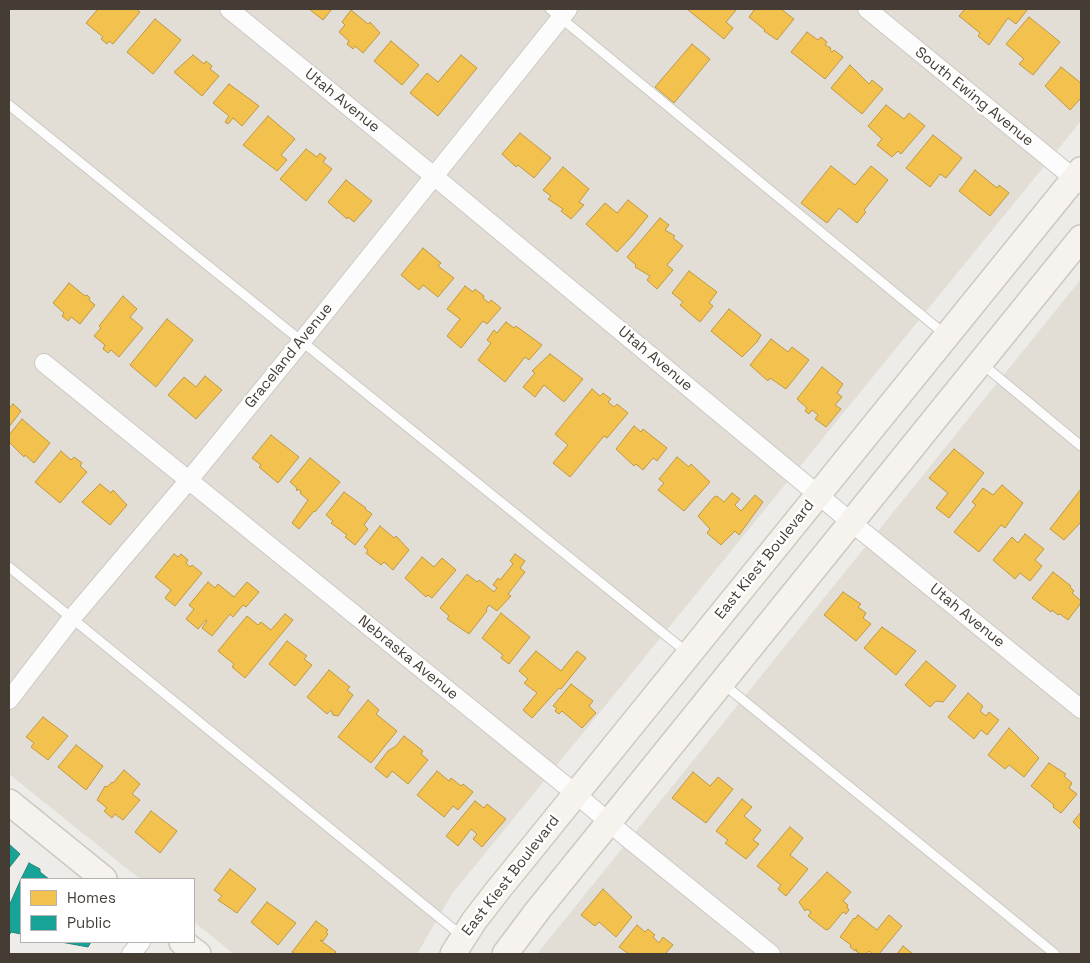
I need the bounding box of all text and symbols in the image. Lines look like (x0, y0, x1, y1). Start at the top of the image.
street label: South Ewing Avenue (911, 44, 1037, 150)
street label: Utah Avenue (301, 65, 383, 137)
street label: Graceland Avenue (241, 300, 337, 412)
street label: Utah Avenue (614, 323, 696, 395)
street label: East Kiest Boulevard (711, 497, 819, 623)
street label: Utah Avenue (926, 580, 1008, 652)
street label: Nebraska Avenue (354, 612, 462, 704)
street label: East Kiest Boulevard (458, 812, 564, 940)
legend (20, 878, 195, 943)
text: Homes (67, 888, 116, 907)
text: Public (67, 913, 111, 932)

